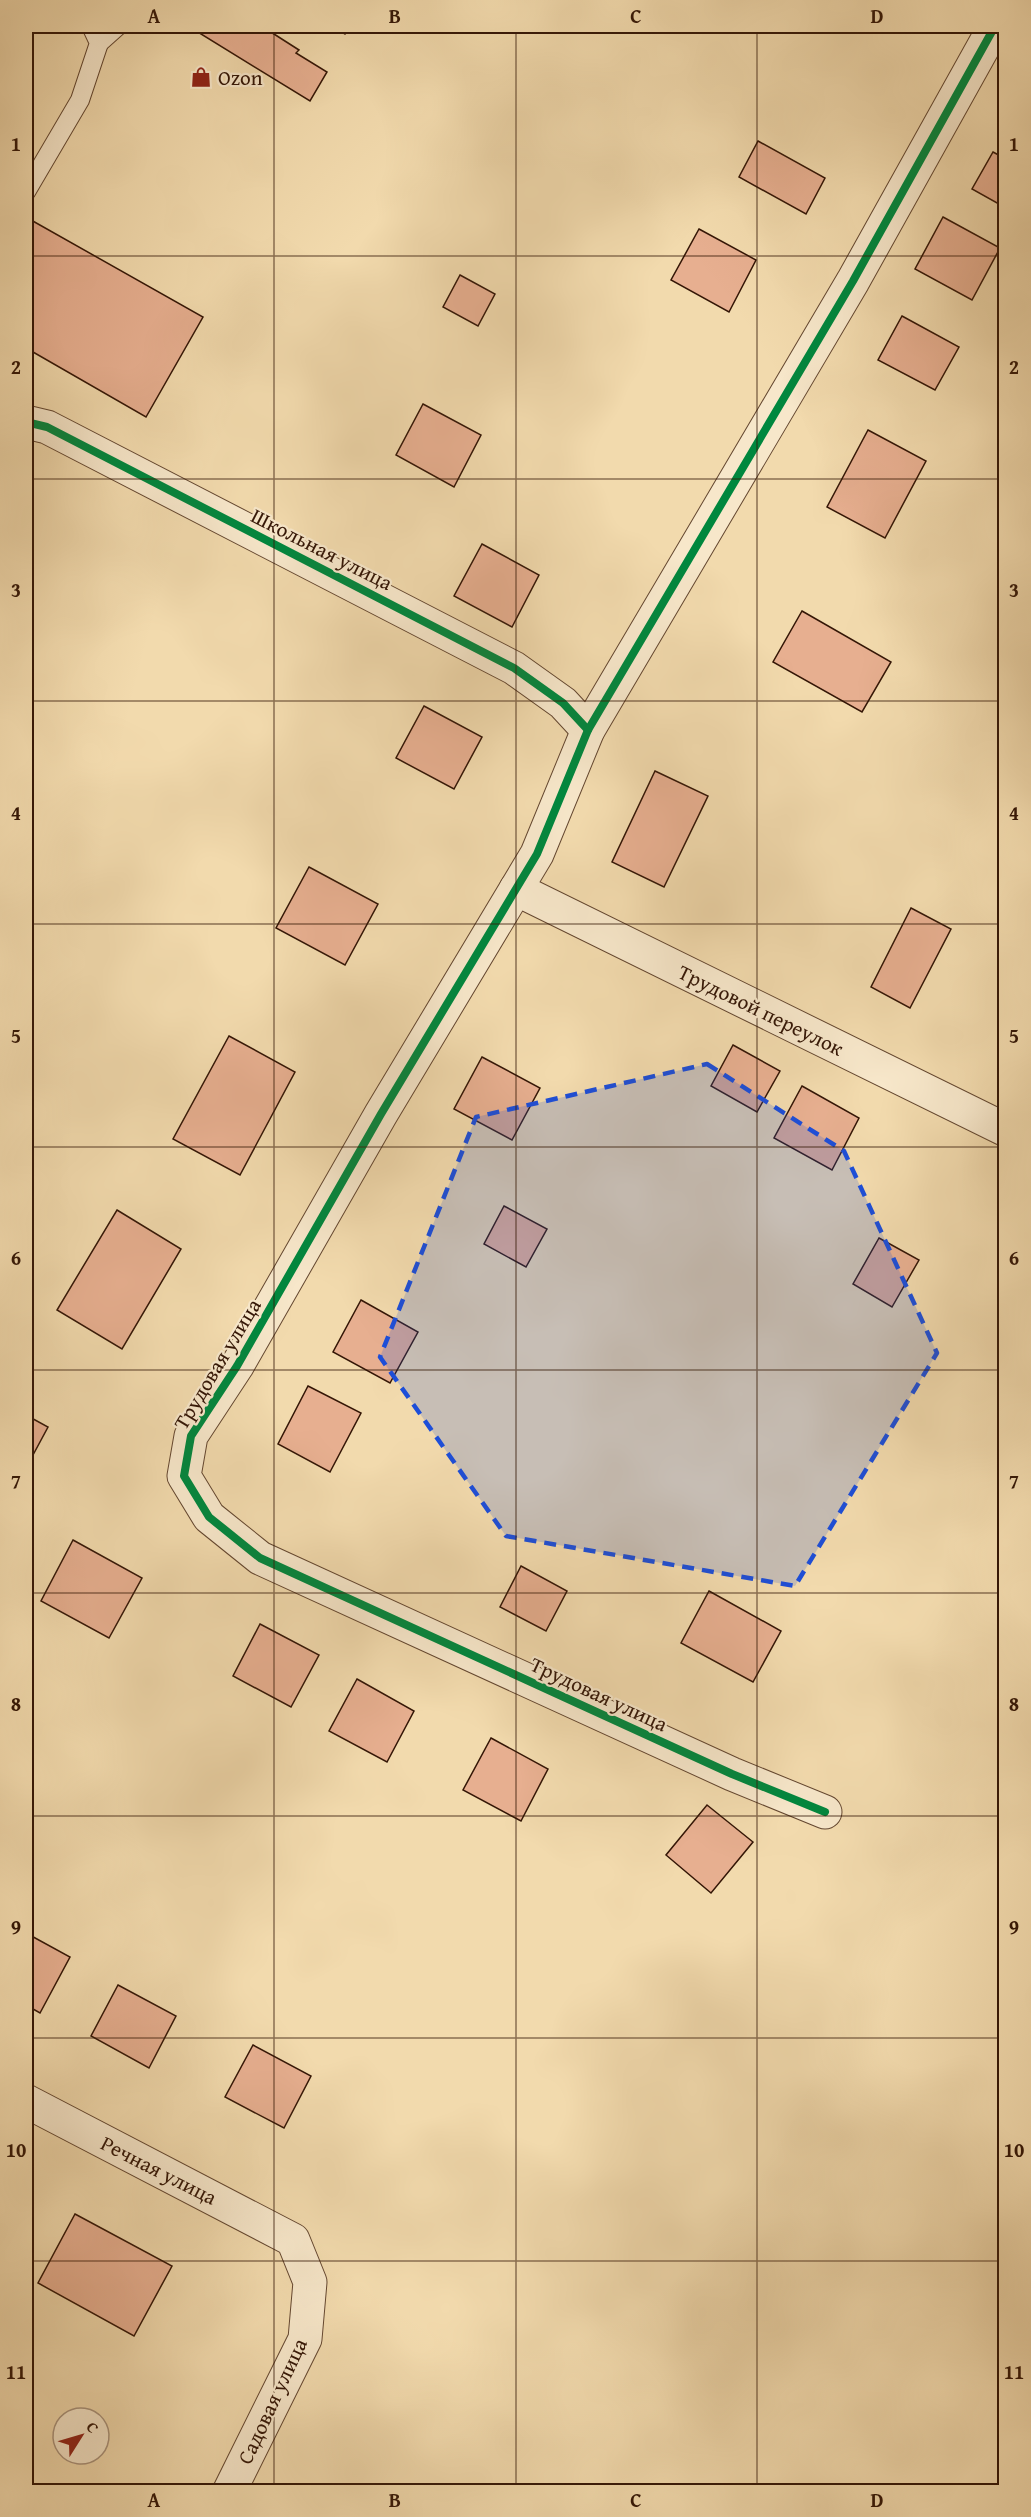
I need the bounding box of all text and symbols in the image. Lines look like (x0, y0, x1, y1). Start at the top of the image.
text: A (148, 1, 161, 30)
text: B (389, 1, 401, 30)
text: C (630, 1, 642, 30)
text: D (870, 1, 884, 30)
place label: Ozon (218, 62, 263, 93)
shop icon: Ozon (189, 65, 213, 89)
text: 1 (11, 129, 21, 158)
text: 1 (1009, 129, 1019, 158)
text: 2 (11, 352, 21, 381)
text: 2 (1009, 352, 1019, 381)
street label: Школьная улица (246, 500, 398, 598)
text: 3 (11, 575, 21, 604)
text: 3 (1009, 575, 1019, 604)
text: 4 (11, 798, 21, 827)
text: 4 (1009, 798, 1019, 827)
street label: Трудовой переулок (673, 956, 849, 1064)
text: 5 (11, 1021, 21, 1050)
text: 5 (1009, 1021, 1019, 1050)
text: 6 (11, 1243, 21, 1272)
text: 6 (1009, 1243, 1019, 1272)
street label: Трудовая улица (166, 1293, 268, 1435)
text: 7 (11, 1466, 21, 1495)
text: 7 (1009, 1466, 1019, 1495)
street label: Трудовая улица (525, 1649, 673, 1739)
text: 8 (11, 1689, 21, 1718)
text: 8 (1009, 1689, 1019, 1718)
text: 9 (11, 1912, 21, 1941)
text: 9 (1009, 1912, 1019, 1941)
street label: Речная улица (96, 2127, 222, 2213)
text: 10 (6, 2135, 26, 2164)
text: 10 (1004, 2135, 1024, 2164)
street label: Садовая улица (229, 2333, 315, 2469)
text: 11 (6, 2357, 26, 2386)
text: 11 (1004, 2357, 1024, 2386)
north arrow (51, 2406, 111, 2466)
text: С (81, 2416, 105, 2438)
text: A (148, 2485, 161, 2514)
text: B (389, 2485, 401, 2514)
text: C (630, 2485, 642, 2514)
text: D (870, 2485, 884, 2514)

